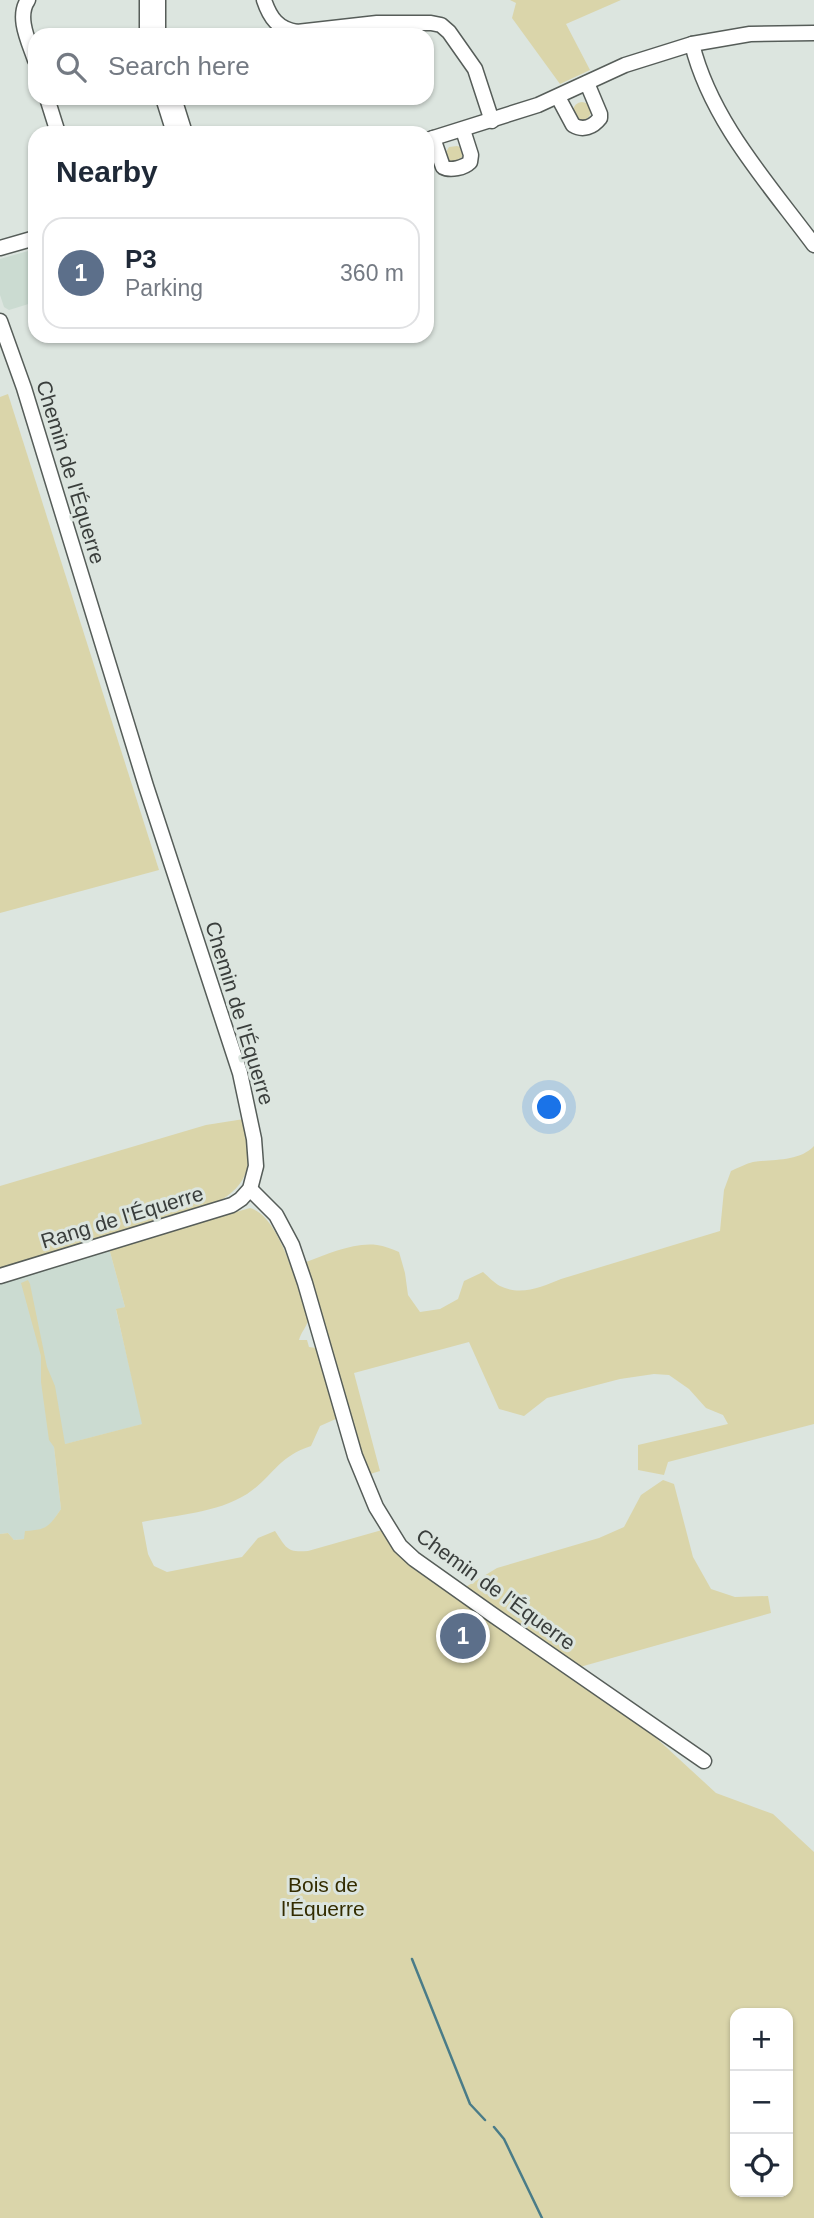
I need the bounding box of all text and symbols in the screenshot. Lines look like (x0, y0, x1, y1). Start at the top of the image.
search box (28, 28, 434, 105)
icon: search (52, 48, 90, 86)
text: Search here (108, 51, 250, 81)
text: Nearby (56, 155, 158, 188)
text: P3 (125, 244, 157, 274)
text: 1 (75, 260, 87, 286)
text: 360 m (340, 260, 404, 286)
text: Parking (125, 275, 203, 301)
street label: Chemin de l'Équerre (32, 377, 110, 567)
street label: Chemin de l'Équerre (201, 918, 279, 1108)
your location (532, 1090, 566, 1124)
street label: Rang de l'Équerre (38, 1181, 206, 1253)
street label: Chemin de l'Équerre (412, 1524, 580, 1654)
pin: 1 (440, 1610, 486, 1662)
park label: Bois de l'Équerre (281, 1873, 365, 1920)
map controls (730, 2008, 793, 2197)
button: + (730, 2008, 793, 2071)
button: − (730, 2071, 793, 2134)
button: locate (730, 2134, 793, 2197)

